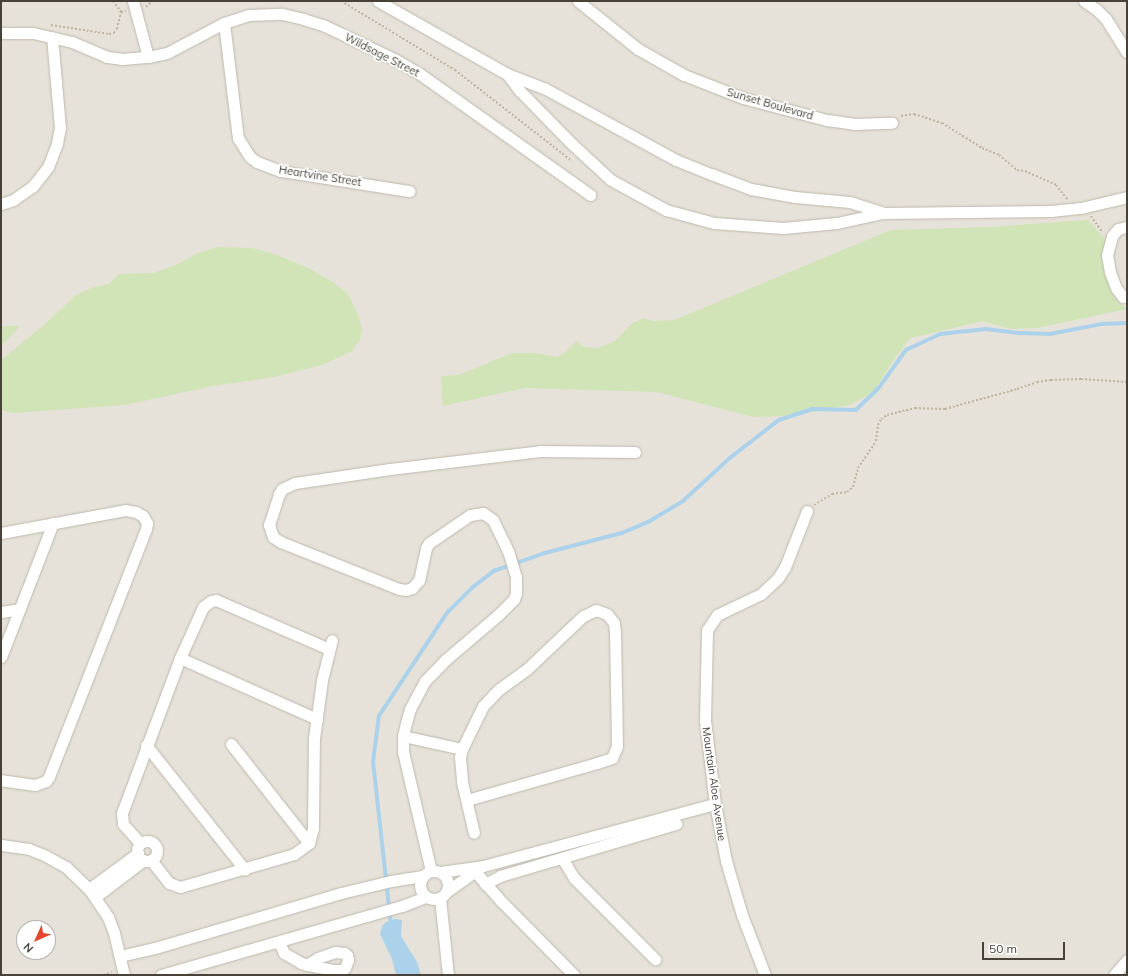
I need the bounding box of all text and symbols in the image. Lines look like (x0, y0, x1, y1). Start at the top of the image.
street label: Wildsage Street (342, 30, 422, 80)
street label: Sunset Boulevard (725, 85, 815, 123)
street label: Heartvine Street (278, 163, 362, 189)
street label: Mountain Aloe Avenue (699, 726, 729, 842)
north arrow (16, 920, 56, 960)
scale bar (984, 934, 1067, 960)
text: N (20, 940, 36, 956)
text: 50 m (989, 941, 1017, 956)

